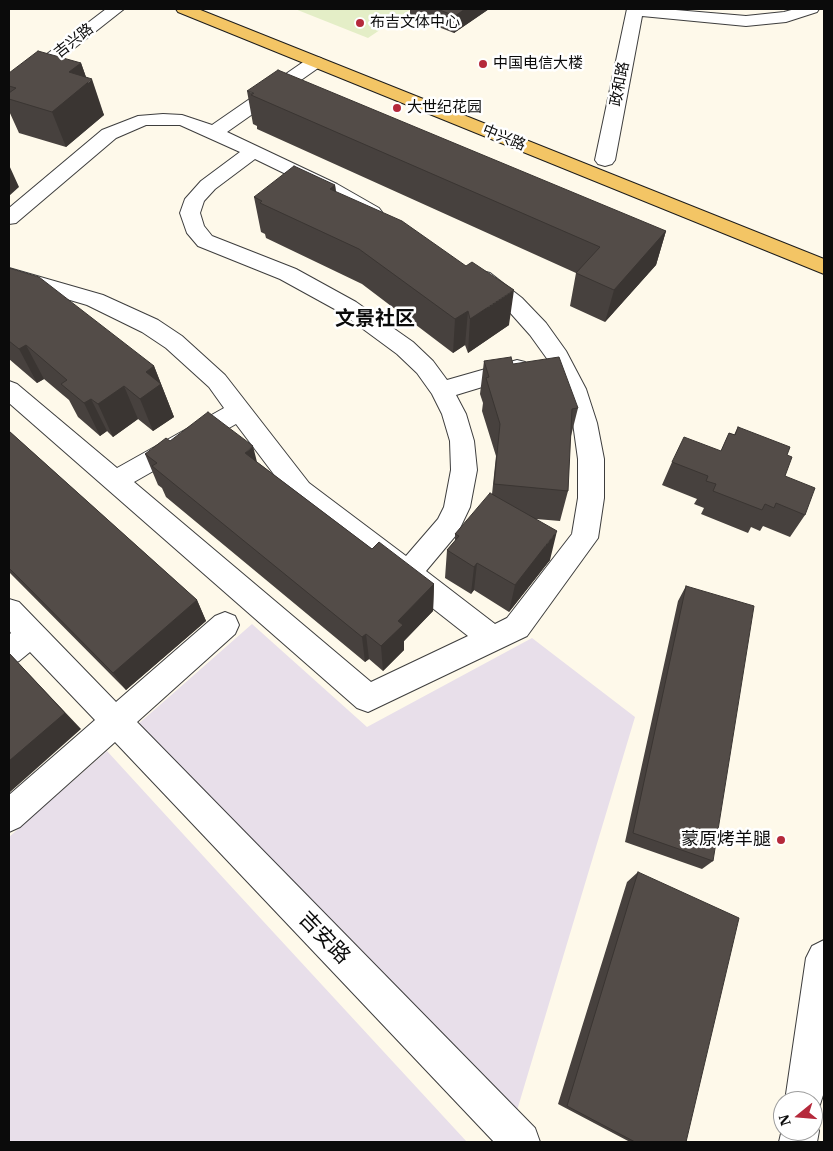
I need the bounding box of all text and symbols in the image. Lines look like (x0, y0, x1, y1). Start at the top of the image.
place label: 布吉文体中心 (370, 14, 460, 32)
marker: 布吉文体中心 (354, 17, 366, 29)
street label: 吉兴路 (51, 20, 97, 62)
place label: 中国电信大楼 (493, 55, 583, 73)
marker: 中国电信大楼 (477, 58, 489, 70)
street label: 政和路 (607, 60, 633, 108)
place label: 大世纪花园 (407, 99, 482, 117)
marker: 大世纪花园 (391, 102, 403, 114)
street label: 中兴路 (480, 121, 528, 155)
district label: 文景社区 (335, 307, 415, 331)
place label: 蒙原烤羊腿 (681, 829, 771, 851)
marker: 蒙原烤羊腿 (775, 834, 787, 846)
street label: 吉安路 (293, 907, 355, 969)
north arrow (773, 1091, 823, 1141)
text: N (774, 1112, 795, 1128)

